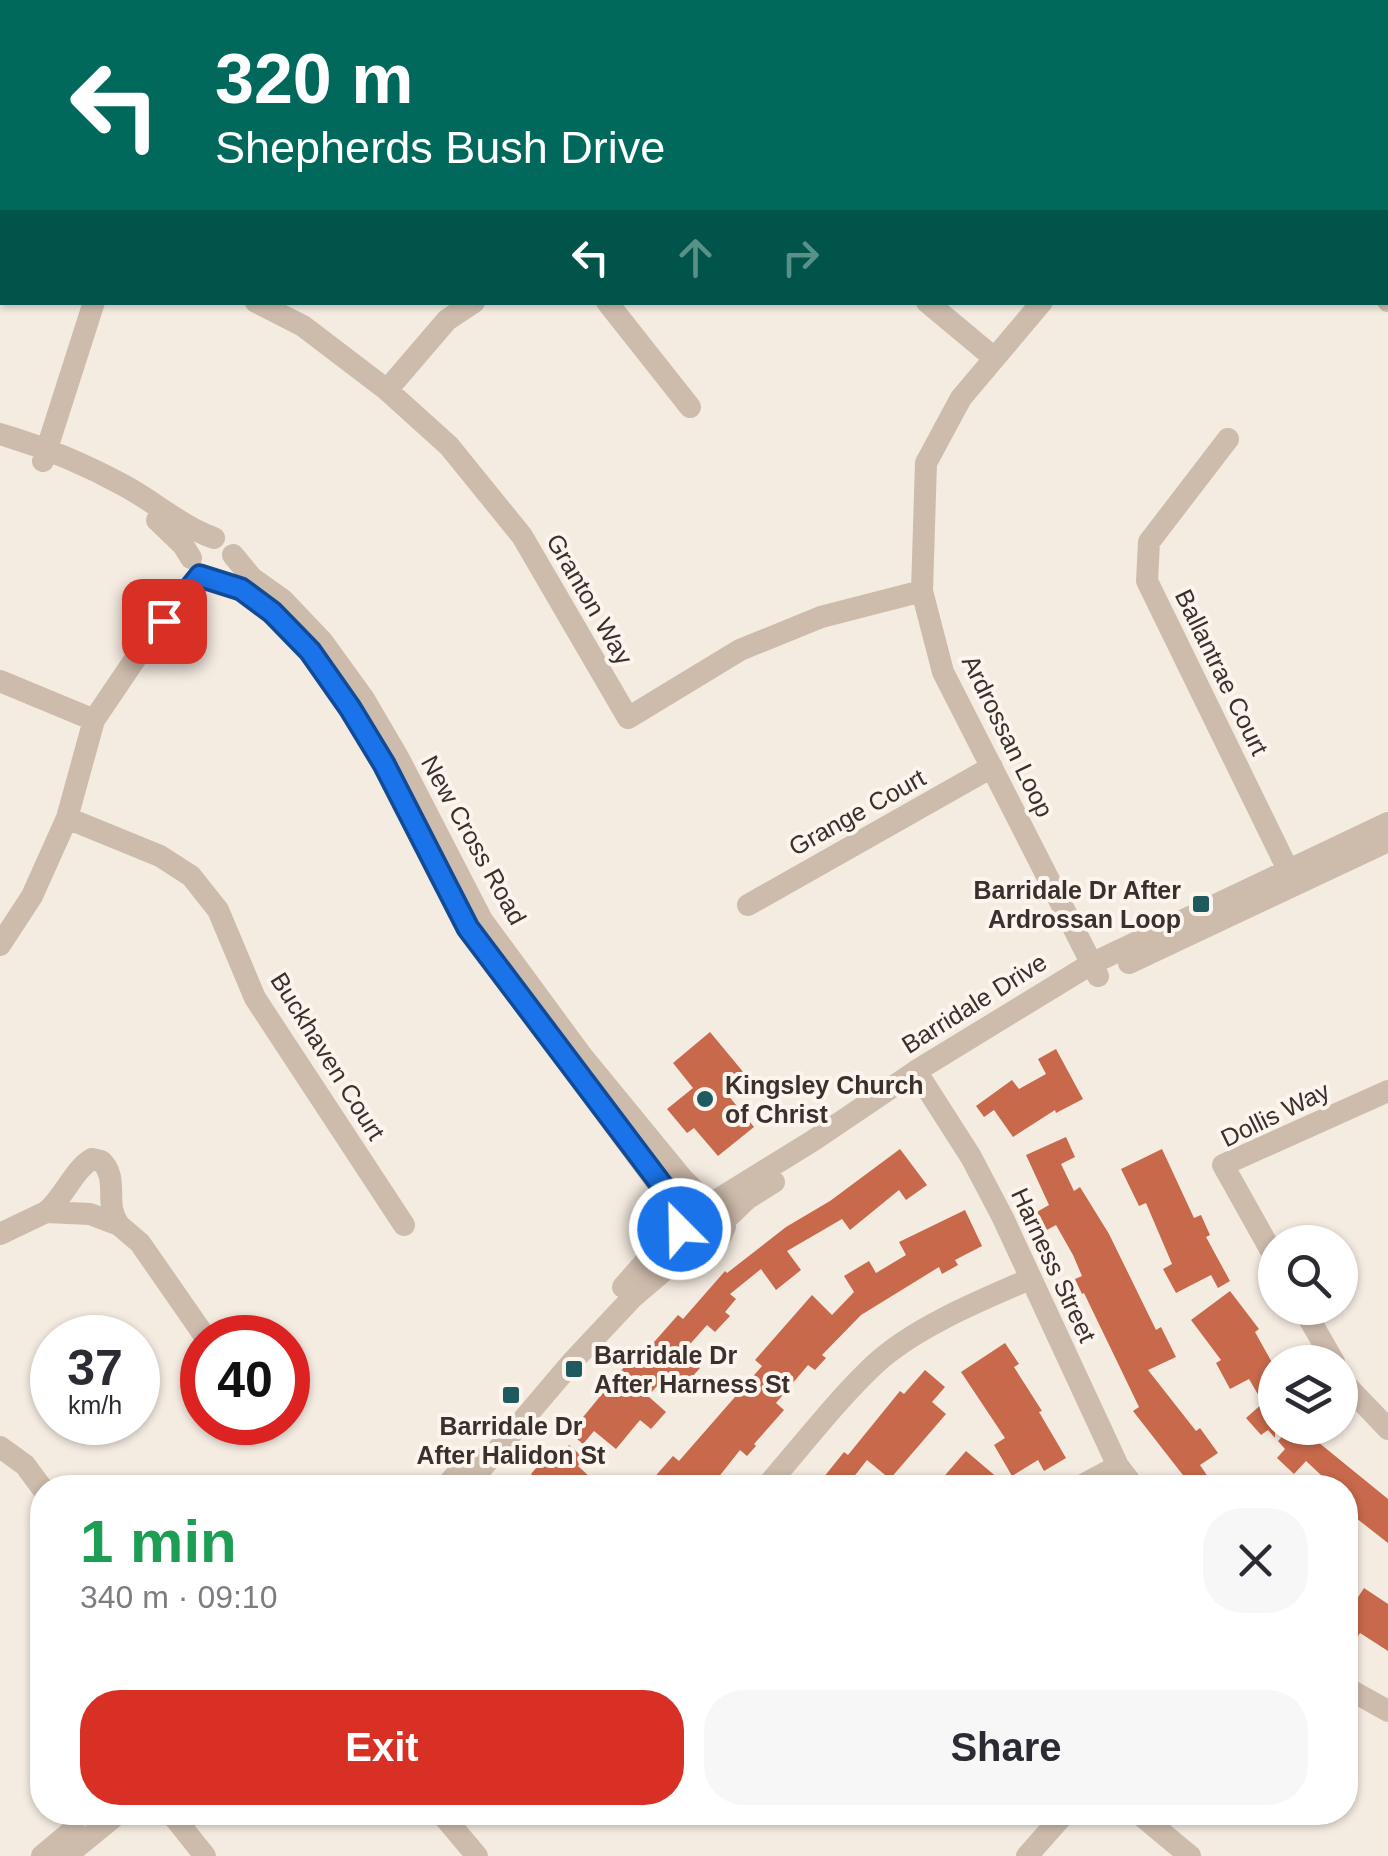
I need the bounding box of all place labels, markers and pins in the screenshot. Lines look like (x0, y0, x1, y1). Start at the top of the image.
pin (122, 579, 207, 664)
place label: Barridale Dr After Ardrossan Loop (974, 876, 1181, 933)
marker: Barridale Dr After Ardrossan Loop (1190, 893, 1212, 915)
place label: Kingsley Church of Christ (725, 1071, 924, 1128)
marker: Kingsley Church of Christ (694, 1088, 716, 1110)
place label: Barridale Dr After Harness St (594, 1341, 791, 1398)
marker: Barridale Dr After Harness St (563, 1358, 585, 1380)
marker: Barridale Dr After Halidon St (500, 1384, 522, 1406)
place label: Barridale Dr After Halidon St (417, 1412, 606, 1469)

